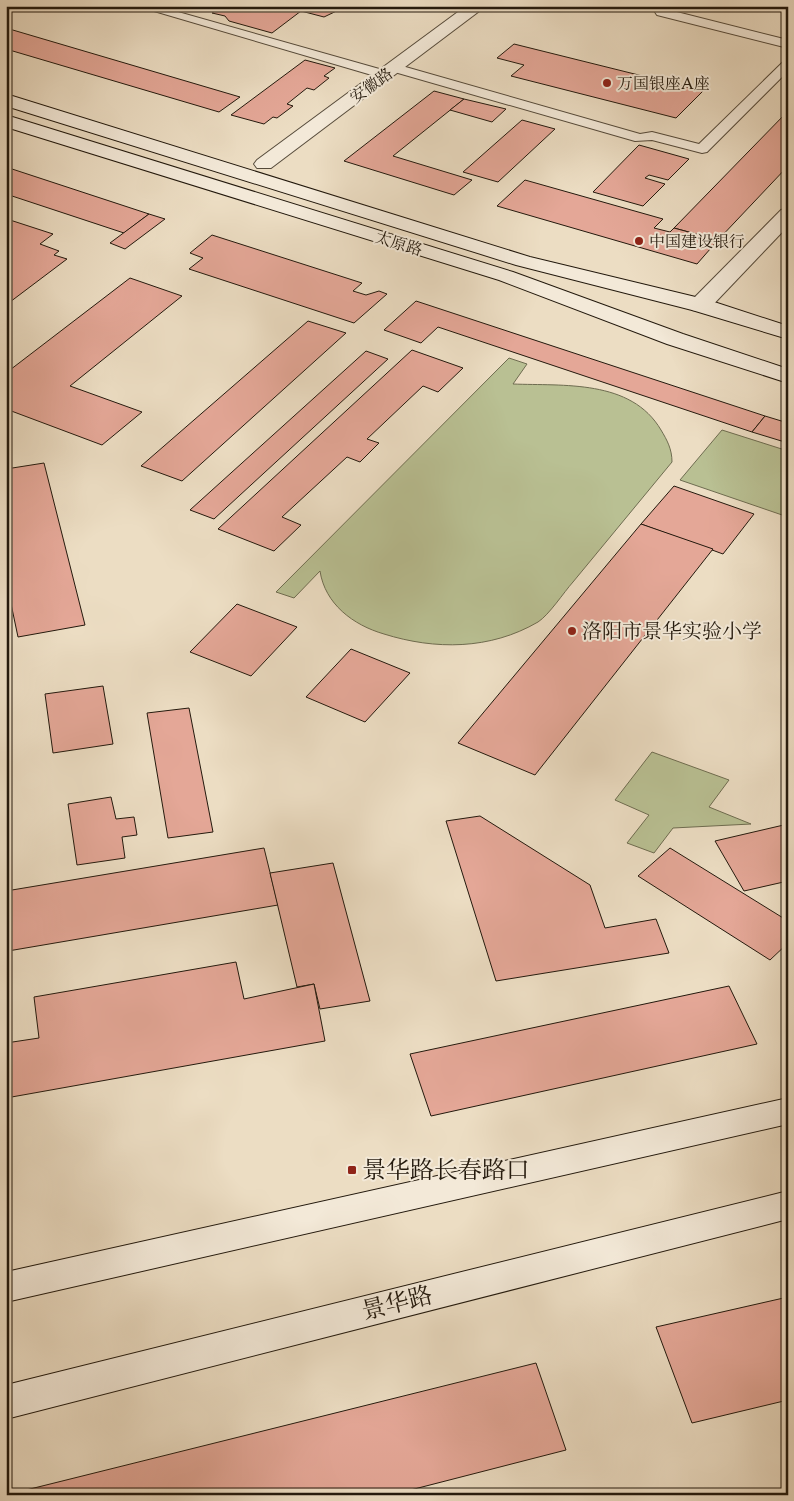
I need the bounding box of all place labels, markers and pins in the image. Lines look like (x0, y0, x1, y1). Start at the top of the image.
place label: 万国银座A座 (617, 74, 710, 97)
marker: 万国银座A座 (601, 77, 613, 89)
place label: 中国建设银行 (649, 232, 745, 255)
marker: 中国建设银行 (633, 235, 645, 247)
place label: 洛阳市景华实验小学 (582, 619, 762, 648)
marker: 洛阳市景华实验小学 (566, 625, 578, 637)
place label: 景华路长春路口 (362, 1155, 530, 1189)
marker: 景华路长春路口 (346, 1164, 358, 1176)

